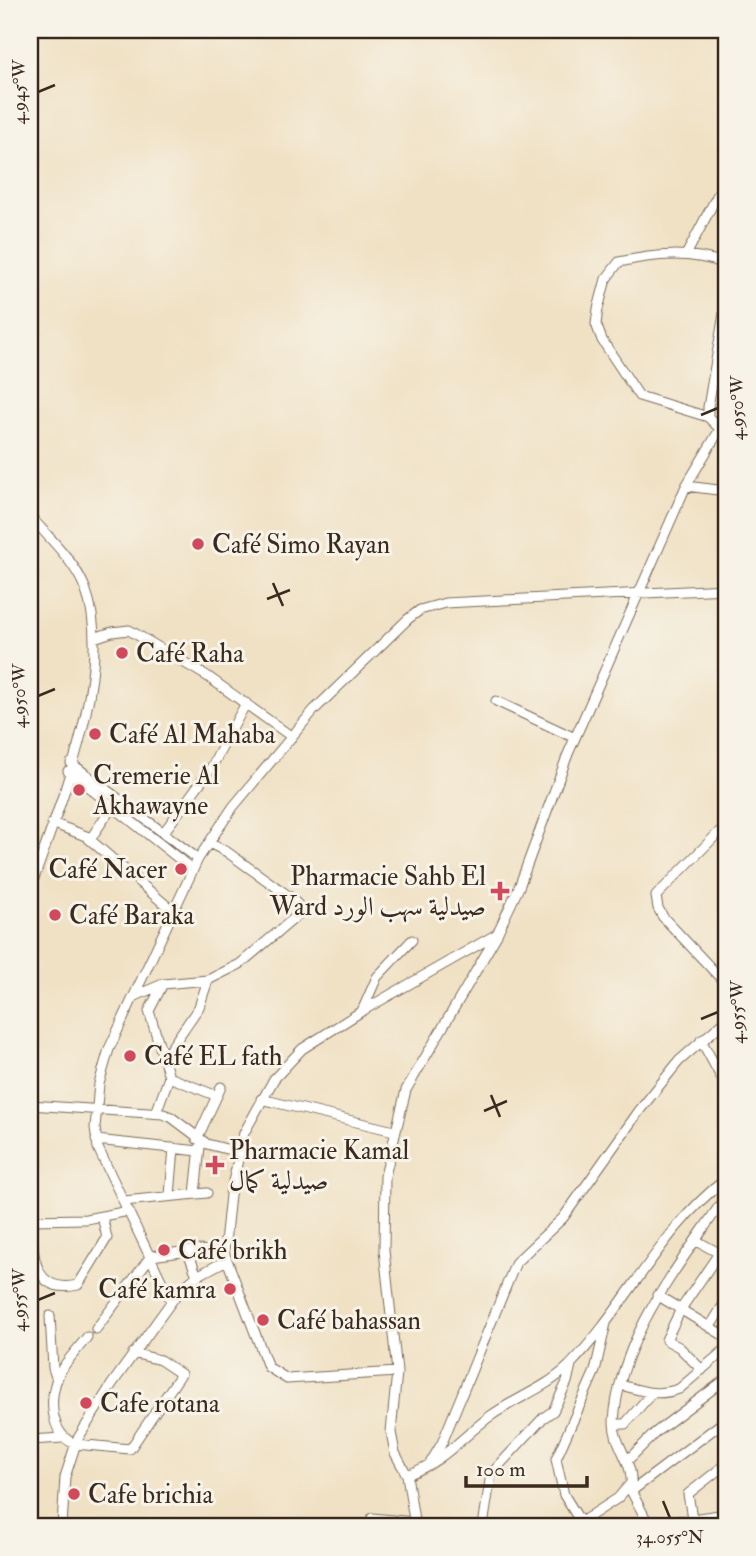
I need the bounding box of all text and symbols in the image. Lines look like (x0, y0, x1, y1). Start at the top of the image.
text: 4.945°W (8, 59, 31, 125)
text: 4.950°W (726, 375, 749, 440)
place label: Café Simo Rayan (212, 529, 390, 561)
marker: Café Simo Rayan (190, 536, 206, 552)
place label: Café Raha (136, 638, 244, 670)
marker: Café Raha (114, 645, 130, 661)
text: 4.950°W (8, 663, 31, 728)
place label: Café Al Mahaba (109, 719, 276, 751)
marker: Café Al Mahaba (87, 726, 103, 742)
place label: Cremerie Al Akhawayne (92, 760, 220, 822)
marker: Cremerie Al Akhawayne (71, 782, 87, 798)
place label: Café Nacer (48, 854, 167, 886)
marker: Café Nacer (173, 861, 189, 877)
place label: Pharmacie Sahb El Ward صيدلية سهب الورد (269, 861, 486, 923)
marker: Pharmacie Sahb El Ward صيدلية سهب الورد (492, 883, 508, 899)
place label: Café Baraka (69, 900, 195, 932)
marker: Café Baraka (47, 907, 63, 923)
text: 4.955°W (726, 980, 749, 1044)
place label: Café EL fath (144, 1041, 283, 1073)
marker: Café EL fath (122, 1048, 138, 1064)
place label: Pharmacie Kamal صيدلية كمال (229, 1135, 409, 1197)
marker: Pharmacie Kamal صيدلية كمال (207, 1157, 223, 1173)
place label: Café brikh (178, 1235, 288, 1267)
marker: Café brikh (156, 1242, 172, 1258)
text: 4.955°W (8, 1268, 31, 1332)
place label: Café kamra (98, 1274, 216, 1306)
marker: Café kamra (222, 1281, 238, 1297)
place label: Café bahassan (277, 1305, 421, 1337)
marker: Café bahassan (255, 1312, 271, 1328)
place label: Cafe rotana (100, 1388, 220, 1420)
marker: Cafe rotana (78, 1395, 94, 1411)
scale bar (466, 1444, 586, 1488)
text: 100 m (476, 1456, 526, 1483)
place label: Cafe brichia (88, 1479, 213, 1511)
marker: Cafe brichia (66, 1486, 82, 1502)
text: 34.055°N (636, 1526, 704, 1549)

